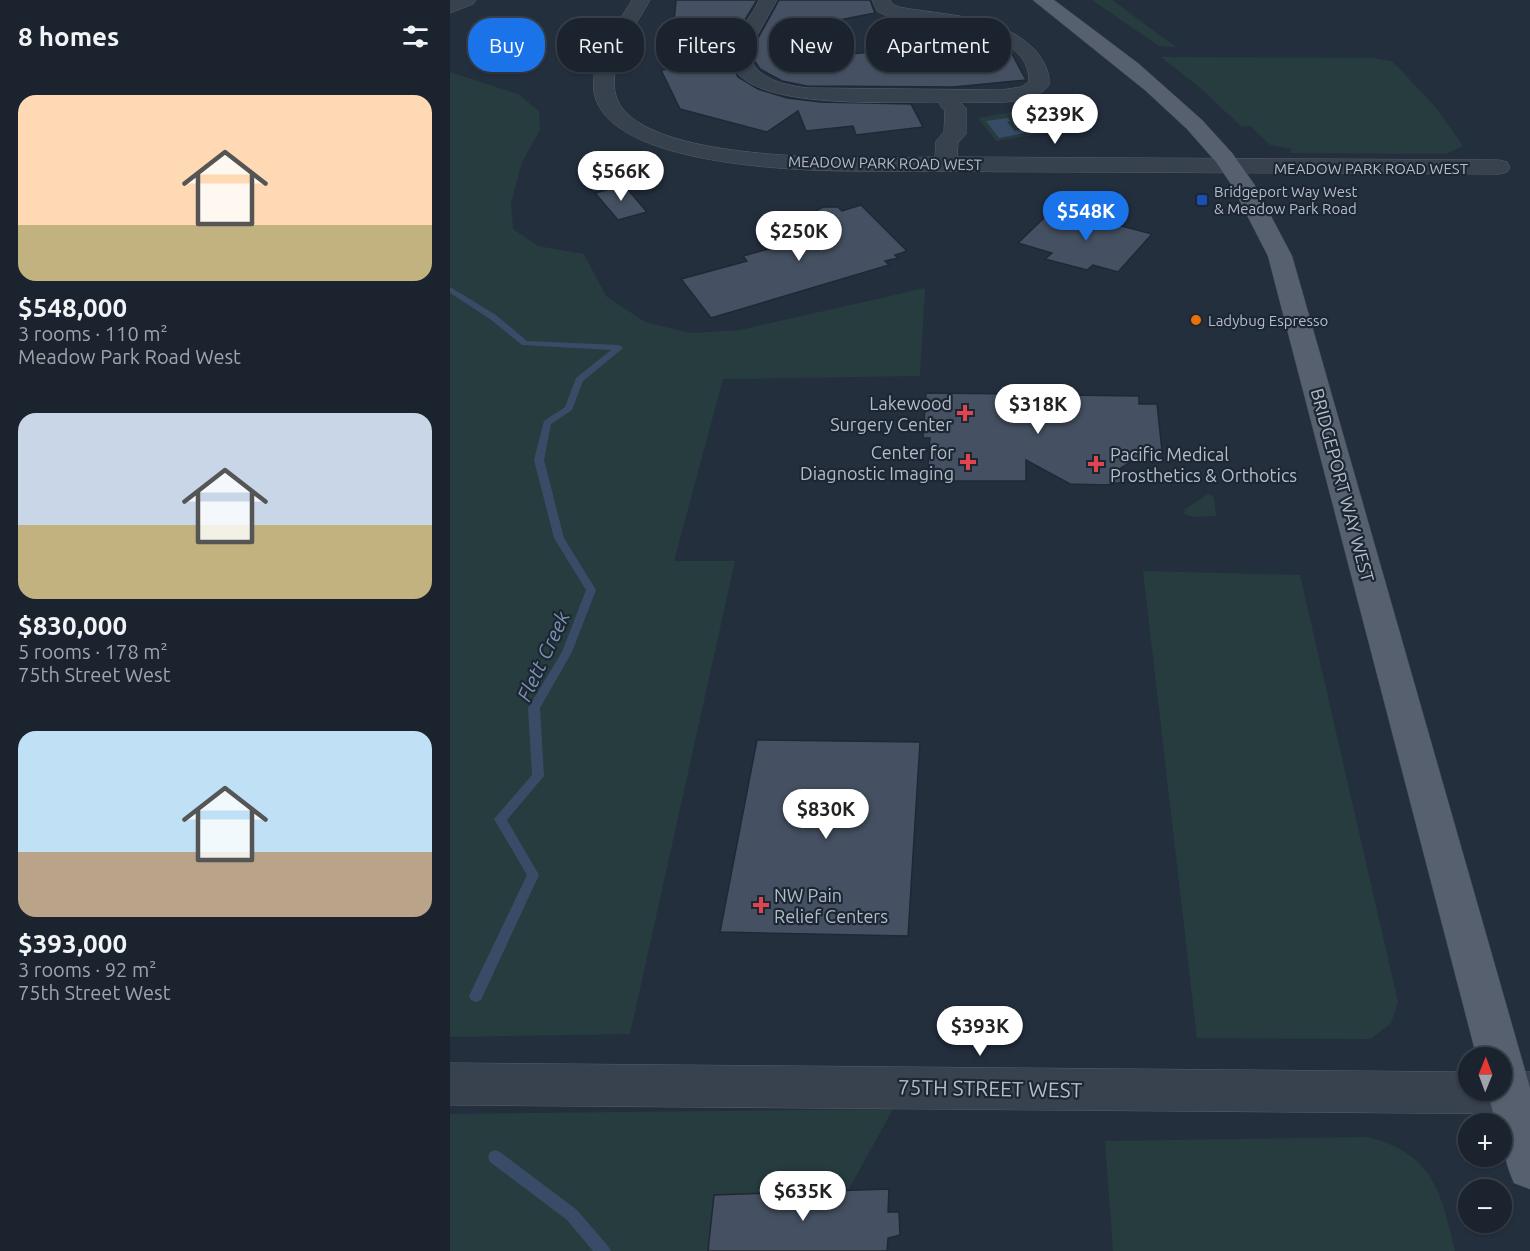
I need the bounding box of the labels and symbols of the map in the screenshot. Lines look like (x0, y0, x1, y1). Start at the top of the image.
pin: $239K (1013, 94, 1097, 145)
pin: $566K (579, 151, 663, 202)
street label: MEADOW PARK ROAD WEST (788, 153, 983, 173)
street label: MEADOW PARK ROAD WEST (1274, 160, 1469, 177)
place label: Bridgeport Way West & Meadow Park Road (1214, 183, 1357, 217)
pin: $548K (1044, 191, 1128, 242)
marker: Bridgeport Way West & Meadow Park Road (1195, 193, 1209, 207)
pin: $250K (757, 211, 841, 262)
place label: Ladybug Espresso (1208, 312, 1328, 329)
marker: Ladybug Espresso (1189, 313, 1203, 327)
pin: $318K (996, 384, 1080, 435)
street label: BRIDGEPORT WAY WEST (1308, 386, 1378, 584)
place label: Lakewood Surgery Center (830, 393, 952, 434)
marker: Lakewood Surgery Center (956, 404, 974, 422)
place label: Center for Diagnostic Imaging (800, 442, 954, 483)
place label: Pacific Medical Prosthetics & Orthotics (1110, 444, 1297, 485)
marker: Center for Diagnostic Imaging (959, 453, 977, 471)
marker: Pacific Medical Prosthetics & Orthotics (1087, 455, 1105, 473)
water label: Flett Creek (512, 607, 574, 705)
pin: $830K (784, 789, 868, 840)
place label: NW Pain Relief Centers (774, 885, 888, 926)
marker: NW Pain Relief Centers (752, 896, 770, 914)
pin: $393K (938, 1006, 1022, 1057)
north arrow (1458, 1047, 1512, 1101)
street label: 75TH STREET WEST (898, 1074, 1083, 1102)
pin: $635K (761, 1171, 845, 1222)

